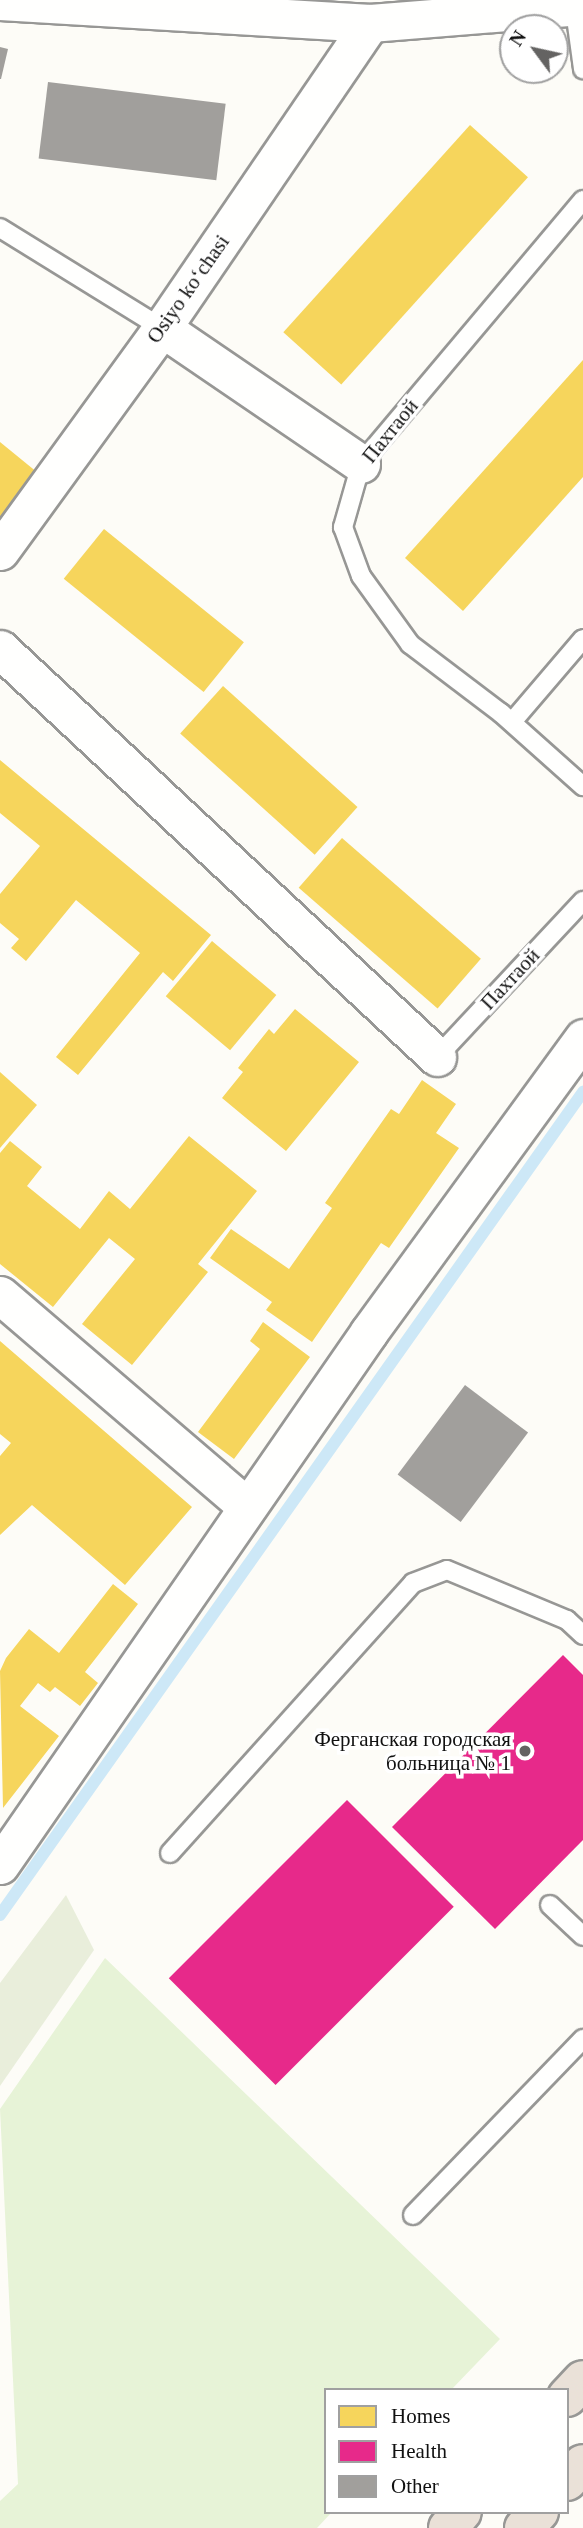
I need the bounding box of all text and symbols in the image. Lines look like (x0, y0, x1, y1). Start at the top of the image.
north arrow (499, 14, 569, 84)
text: N (505, 27, 530, 50)
street label: Osiyo koʻchasi (141, 230, 235, 348)
street label: Пахтаой (357, 394, 423, 468)
street label: Пахтаой (475, 943, 545, 1015)
place label: Ферганская городская больница № 1 (314, 1726, 511, 1776)
marker: Ферганская городская больница № 1 (517, 1743, 533, 1759)
legend (324, 2388, 569, 2514)
text: Homes (391, 2404, 451, 2428)
text: Health (391, 2439, 447, 2463)
text: Other (391, 2474, 439, 2498)

